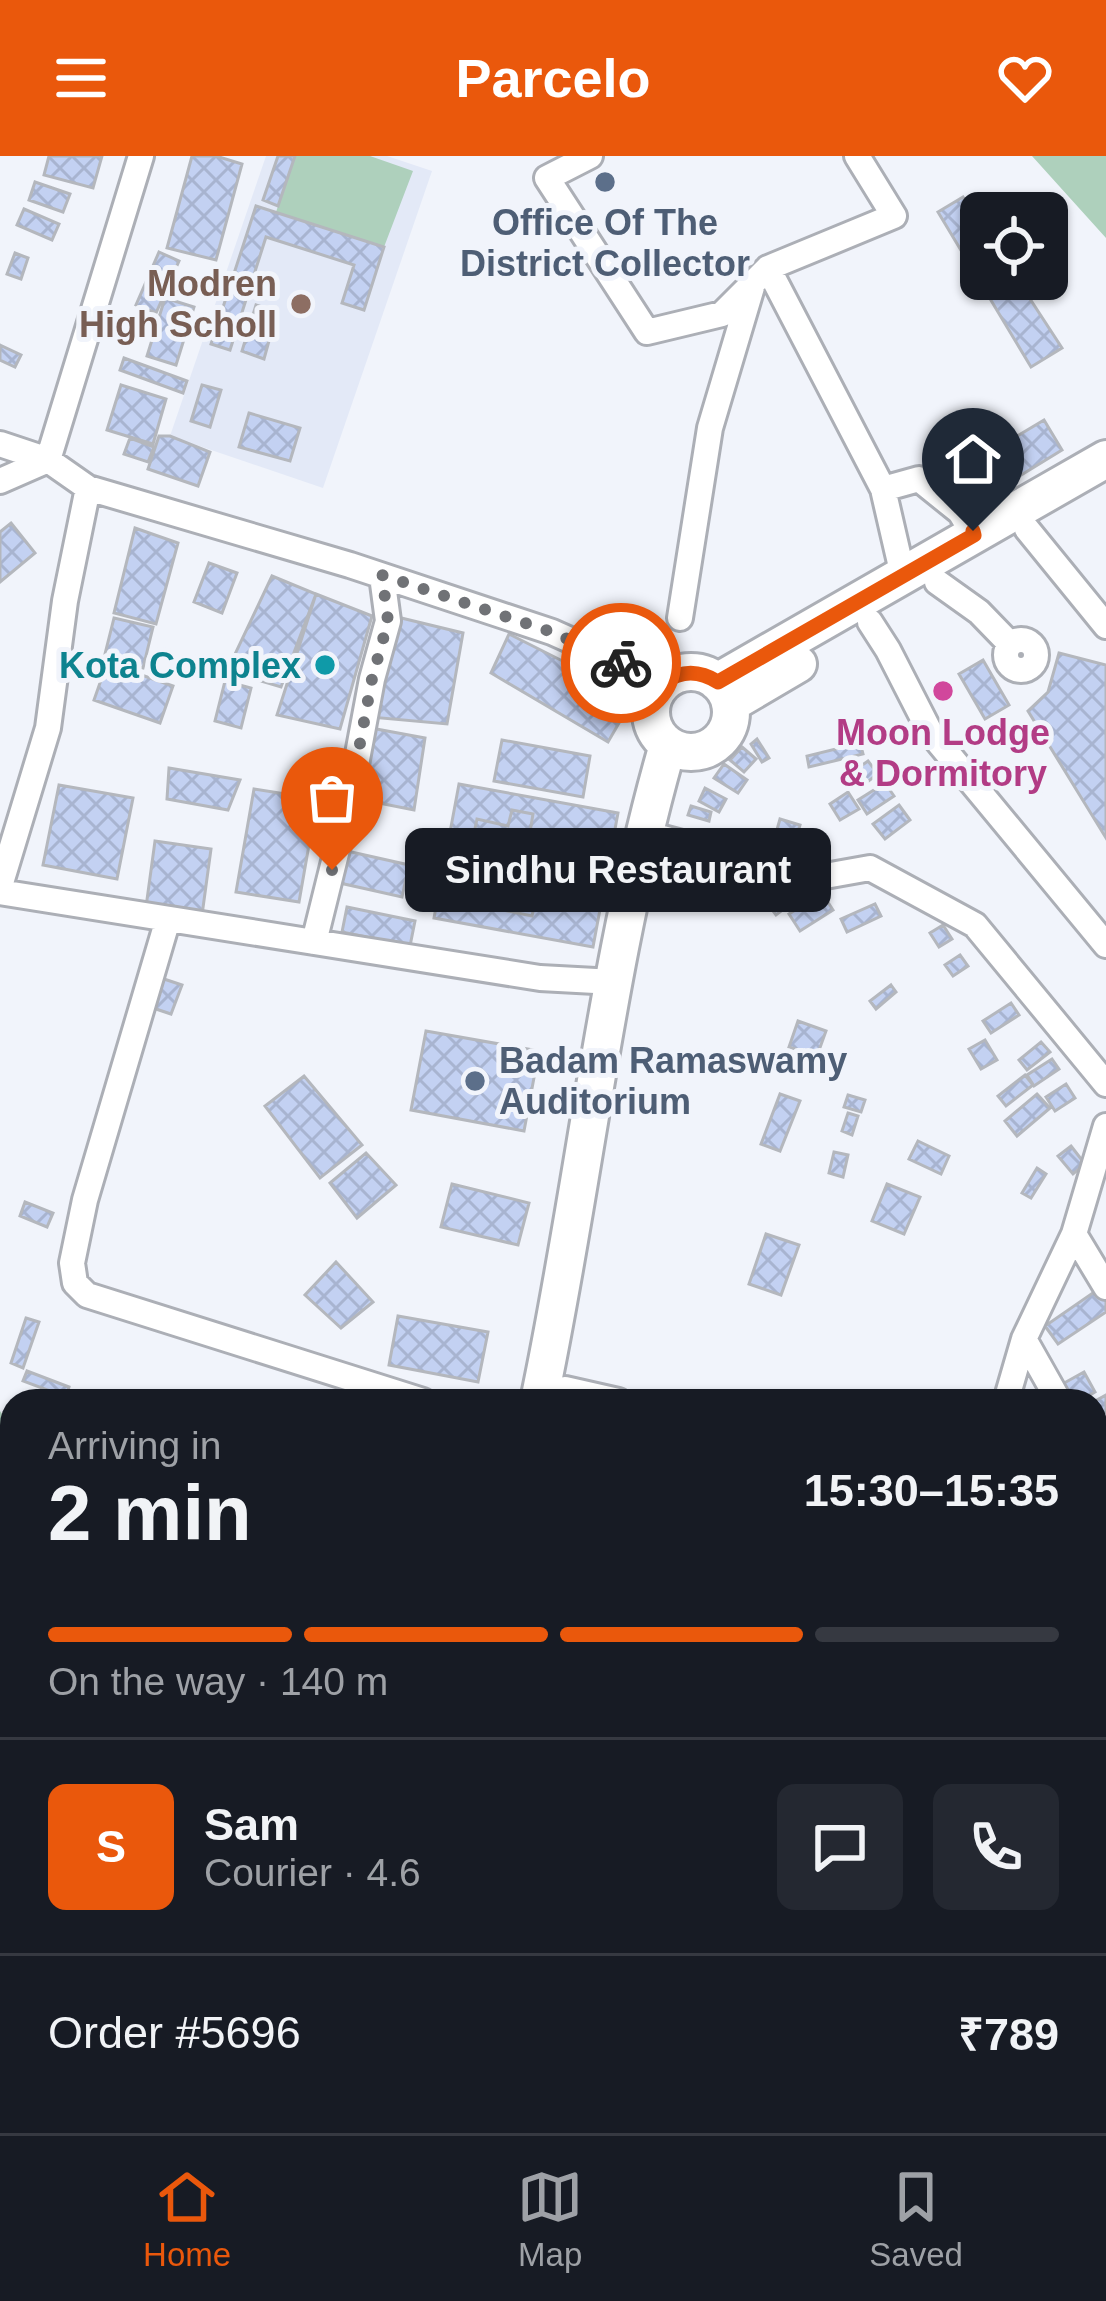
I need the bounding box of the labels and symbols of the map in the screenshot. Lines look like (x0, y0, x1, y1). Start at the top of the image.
marker: Office Of The District Collector (592, 169, 618, 195)
place label: Office Of The District Collector (460, 202, 750, 284)
place label: Modren High Scholl (79, 263, 277, 345)
marker: Modren High Scholl (288, 291, 314, 317)
pin (922, 408, 1024, 531)
courier (561, 603, 681, 723)
place label: Kota Complex (59, 645, 301, 686)
marker: Kota Complex (312, 652, 338, 678)
marker: Moon Lodge & Dormitory (930, 678, 956, 704)
place label: Moon Lodge & Dormitory (836, 712, 1050, 794)
pin (281, 747, 383, 870)
callout: Sindhu Restaurant (404, 828, 830, 912)
place label: Badam Ramaswamy Auditorium (499, 1040, 847, 1122)
marker: Badam Ramaswamy Auditorium (462, 1068, 488, 1094)

